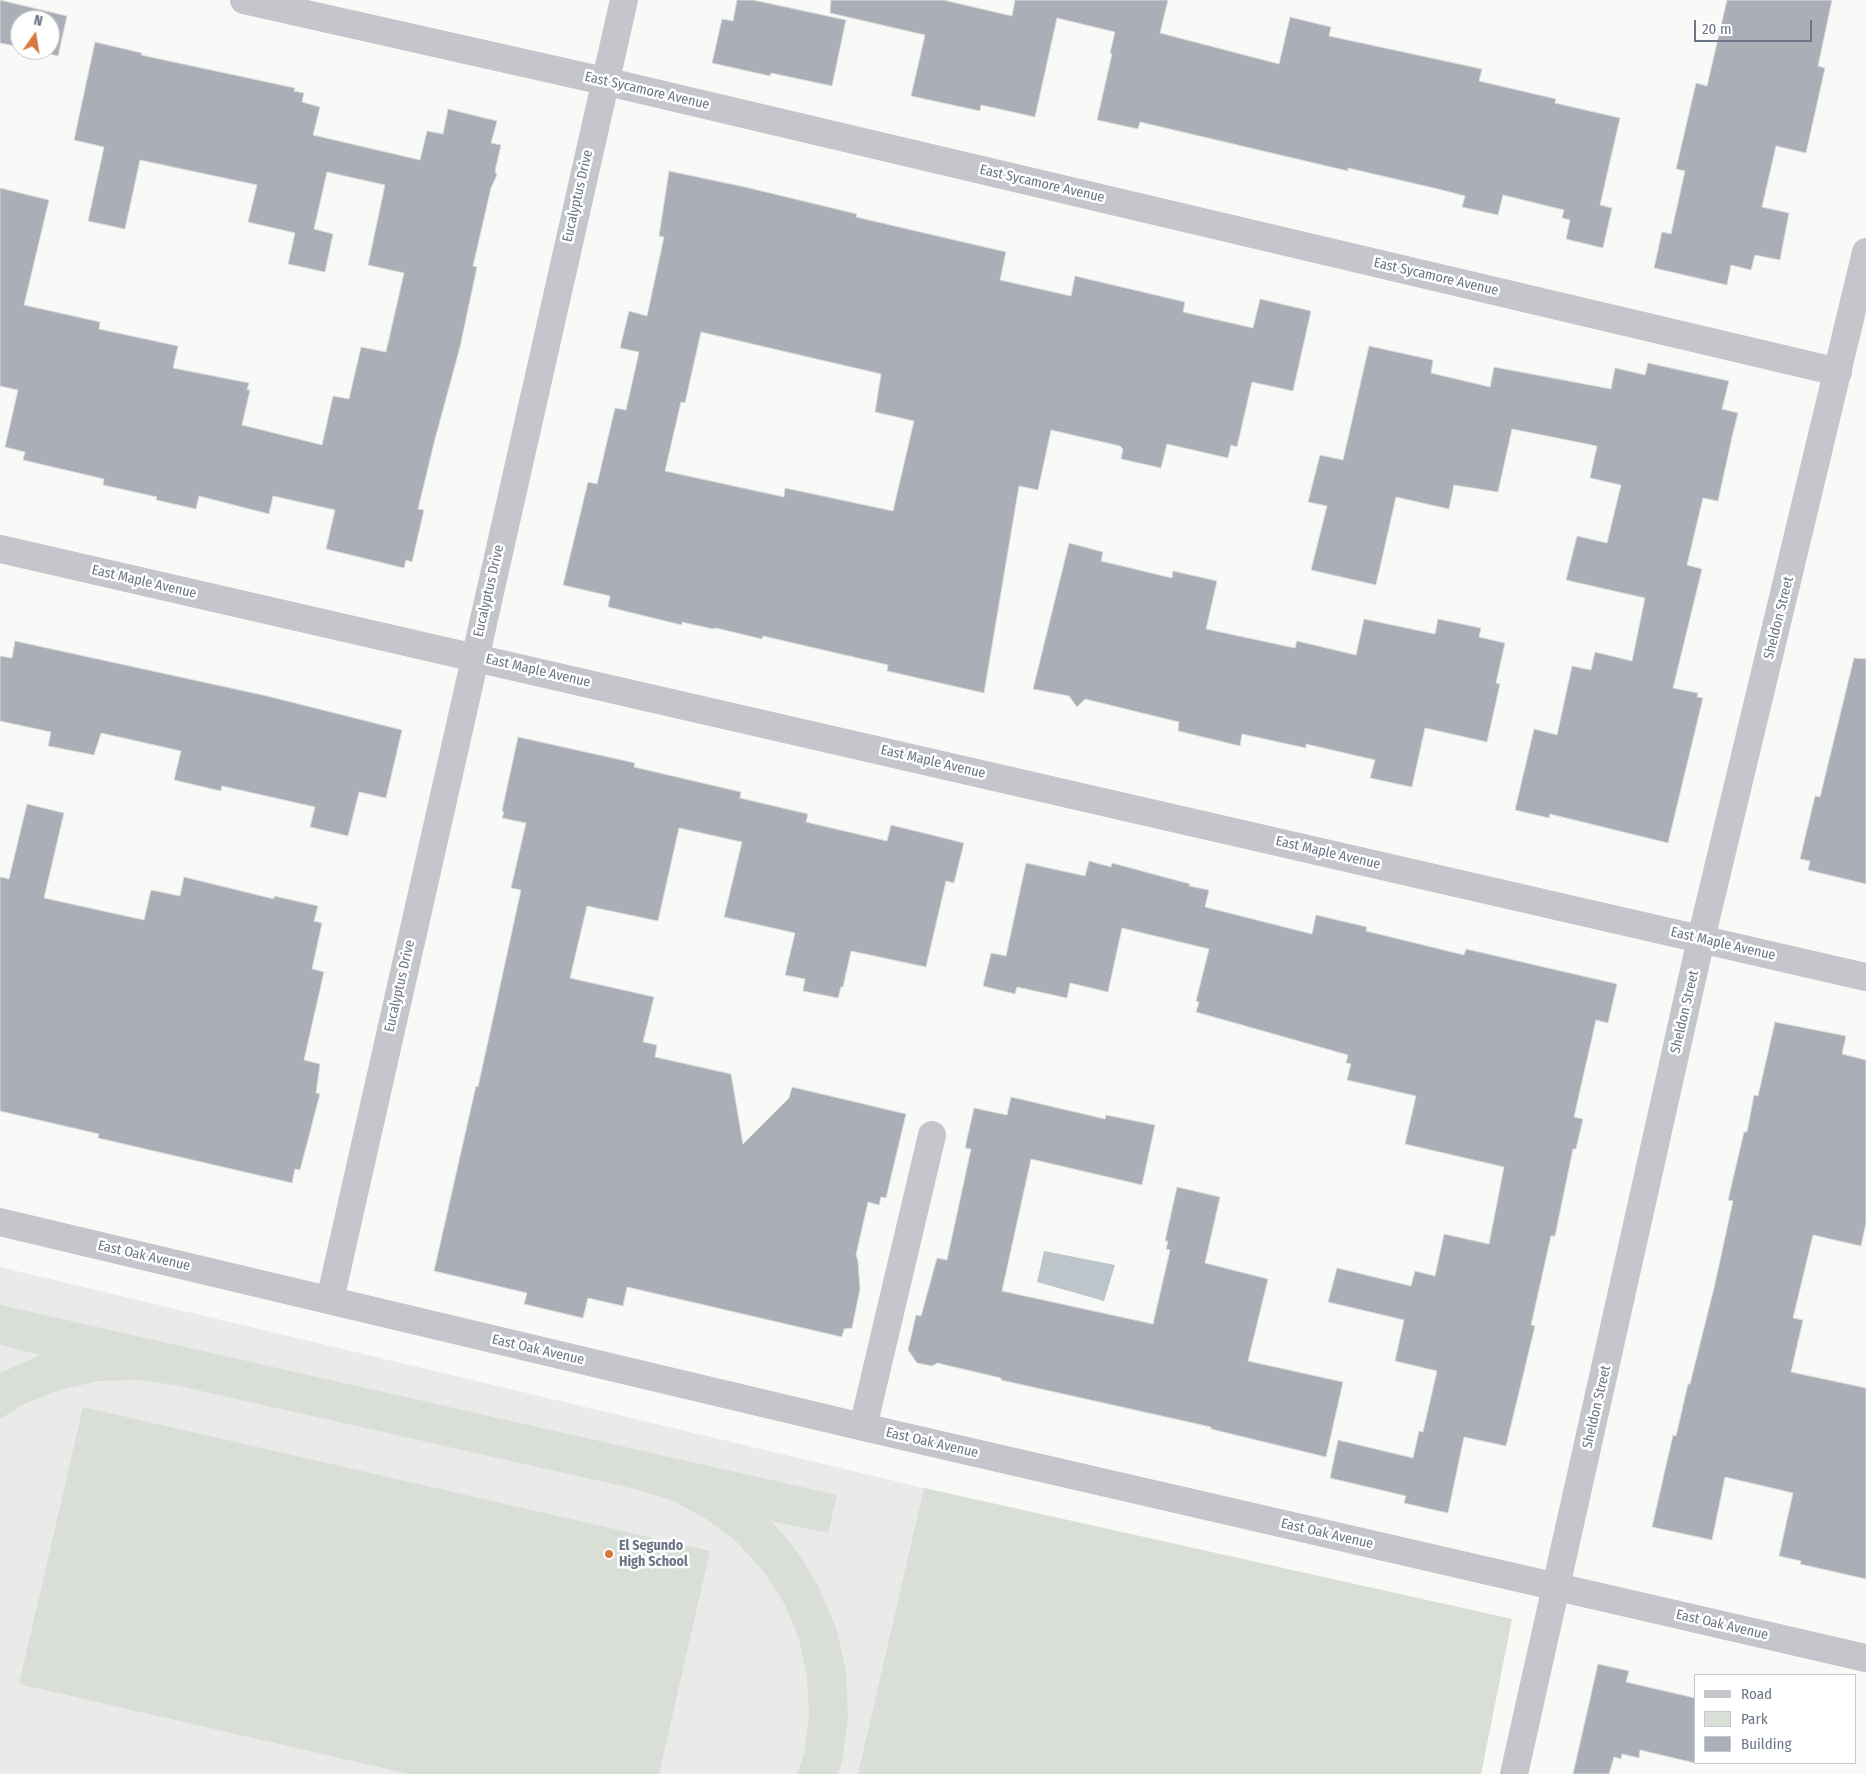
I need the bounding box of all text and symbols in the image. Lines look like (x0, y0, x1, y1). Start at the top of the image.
north arrow (10, 10, 60, 60)
scale bar (1696, 10, 1814, 42)
text: N (32, 12, 44, 30)
text: 20 m (1702, 20, 1732, 38)
street label: East Sycamore Avenue (583, 68, 711, 114)
street label: Eucalyptus Drive (559, 148, 597, 244)
street label: East Sycamore Avenue (978, 161, 1106, 207)
street label: East Sycamore Avenue (1372, 254, 1500, 300)
street label: Eucalyptus Drive (470, 543, 508, 639)
street label: East Maple Avenue (90, 562, 198, 602)
street label: Sheldon Street (1761, 575, 1797, 661)
street label: East Maple Avenue (484, 651, 592, 691)
street label: East Maple Avenue (879, 742, 987, 782)
street label: East Maple Avenue (1274, 833, 1382, 873)
street label: East Maple Avenue (1669, 924, 1777, 964)
street label: Eucalyptus Drive (381, 938, 419, 1034)
street label: Sheldon Street (1667, 969, 1703, 1055)
street label: East Oak Avenue (96, 1237, 192, 1275)
street label: East Oak Avenue (490, 1331, 586, 1369)
street label: Sheldon Street (1579, 1364, 1615, 1450)
street label: East Oak Avenue (884, 1424, 980, 1462)
street label: East Oak Avenue (1279, 1515, 1375, 1553)
place label: El Segundo High School (619, 1538, 688, 1570)
marker: El Segundo High School (603, 1548, 615, 1560)
street label: East Oak Avenue (1674, 1606, 1770, 1644)
legend (1694, 1674, 1856, 1764)
text: Road (1741, 1685, 1772, 1703)
text: Park (1741, 1710, 1768, 1728)
text: Building (1741, 1735, 1792, 1753)

